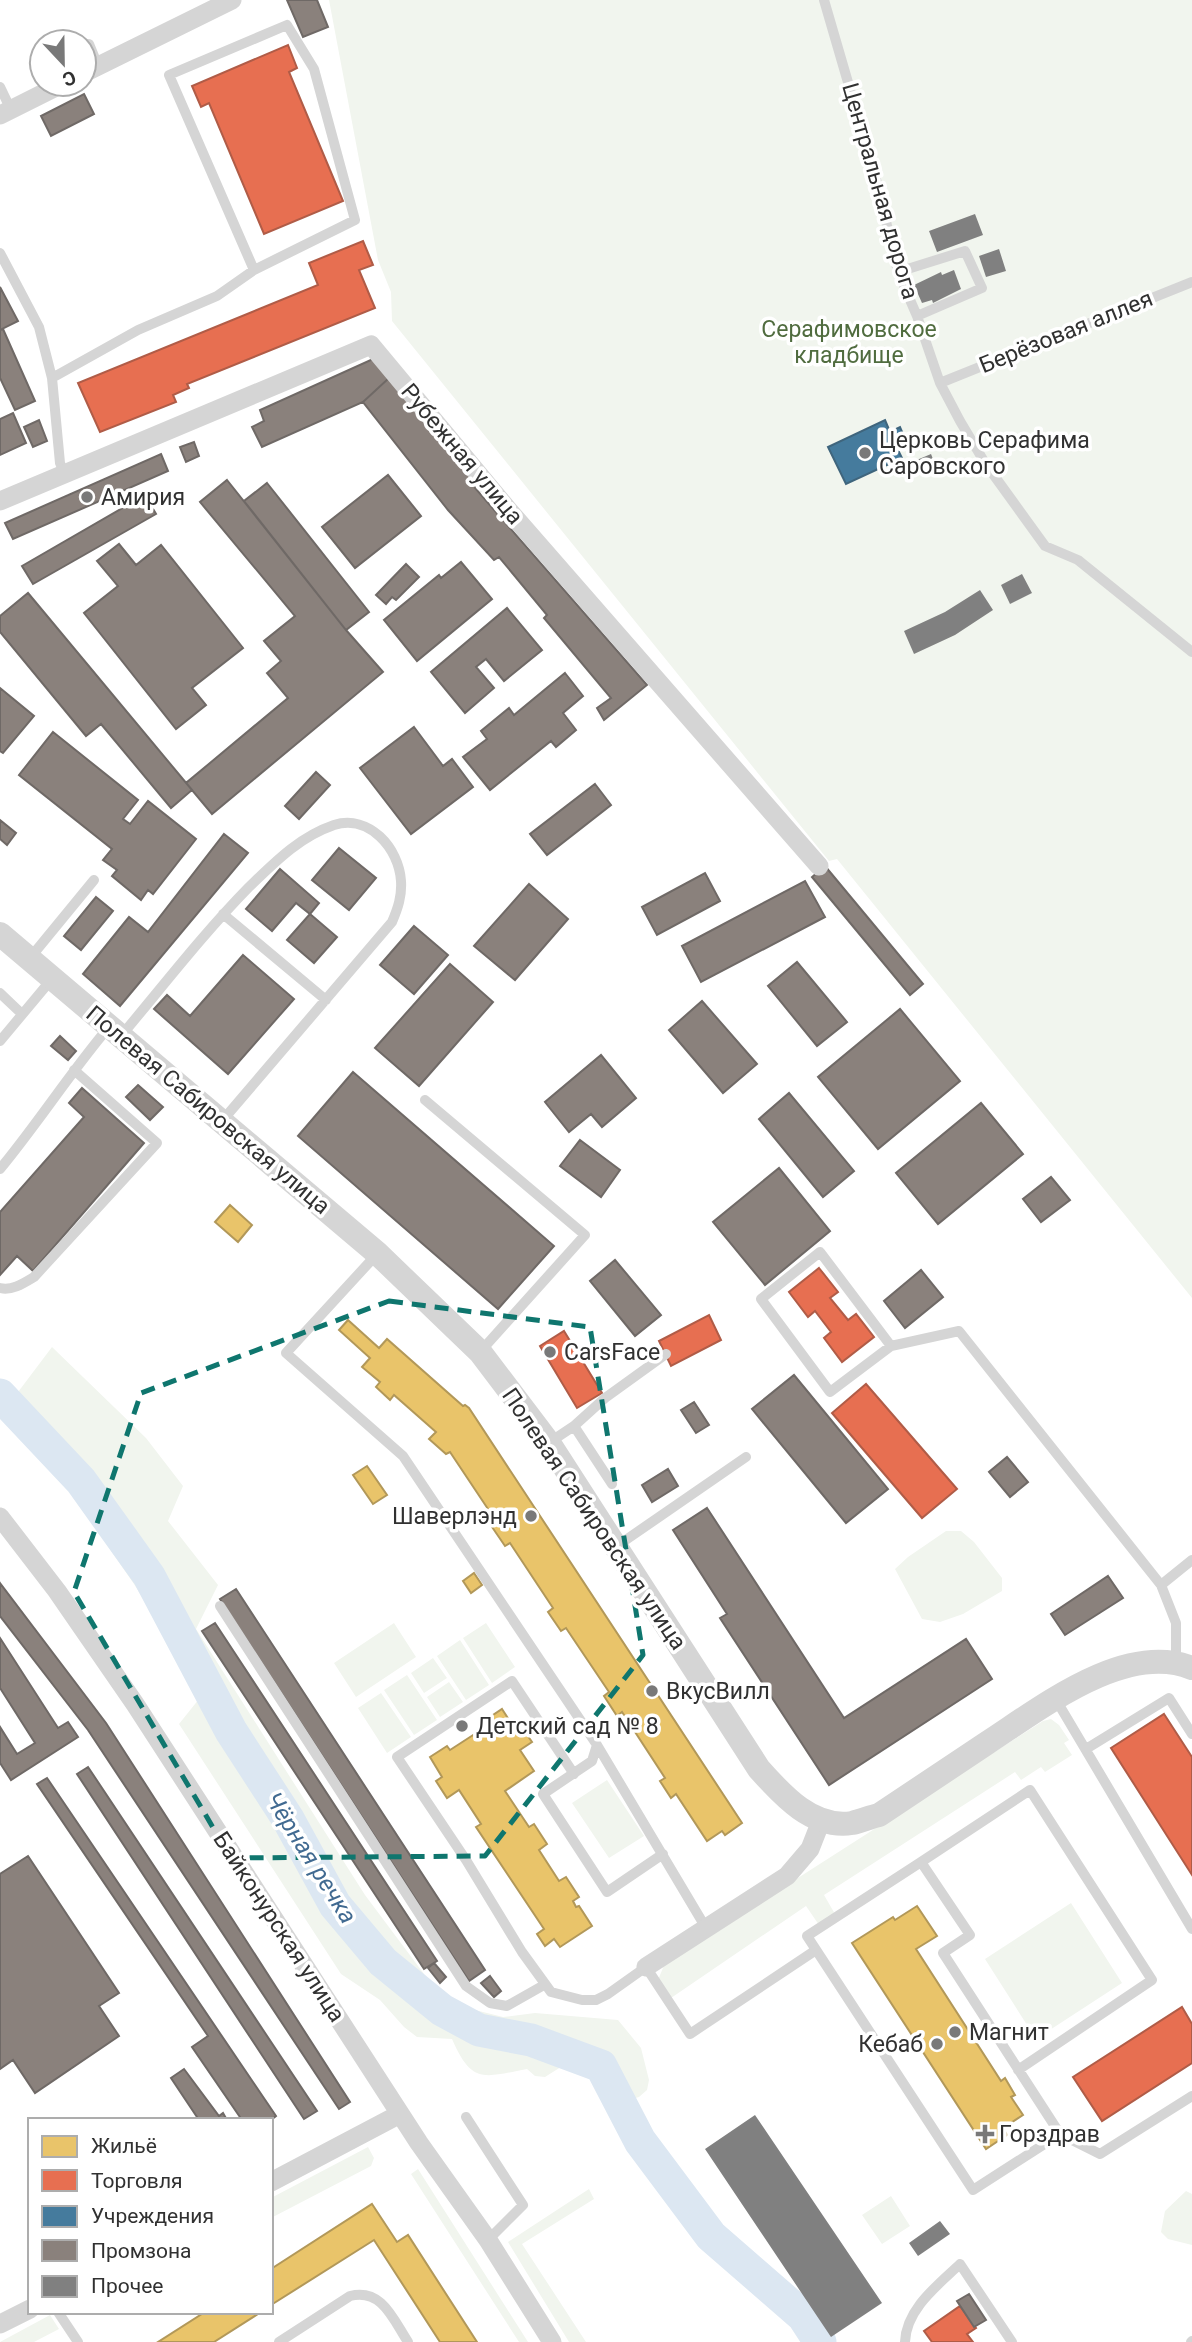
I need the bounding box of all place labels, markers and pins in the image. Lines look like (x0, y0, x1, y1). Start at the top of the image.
place label: Церковь Серафима Саровского (879, 427, 1090, 480)
marker: Церковь Серафима Саровского (857, 445, 873, 461)
place label: Амирия (101, 484, 185, 511)
marker: Амирия (79, 489, 95, 505)
place label: CarsFace (564, 1339, 660, 1366)
marker: CarsFace (542, 1344, 558, 1360)
place label: Шаверлэнд (392, 1503, 517, 1530)
marker: Шаверлэнд (523, 1508, 539, 1524)
place label: ВкусВилл (666, 1678, 770, 1705)
marker: ВкусВилл (644, 1683, 660, 1699)
place label: Детский сад № 8 (476, 1713, 659, 1740)
marker: Детский сад № 8 (454, 1718, 470, 1734)
place label: Магнит (969, 2019, 1049, 2046)
marker: Магнит (947, 2024, 963, 2040)
place label: Кебаб (858, 2031, 923, 2058)
marker: Кебаб (929, 2036, 945, 2052)
place label: Горздрав (999, 2121, 1100, 2148)
marker: Горздрав (977, 2126, 993, 2142)

